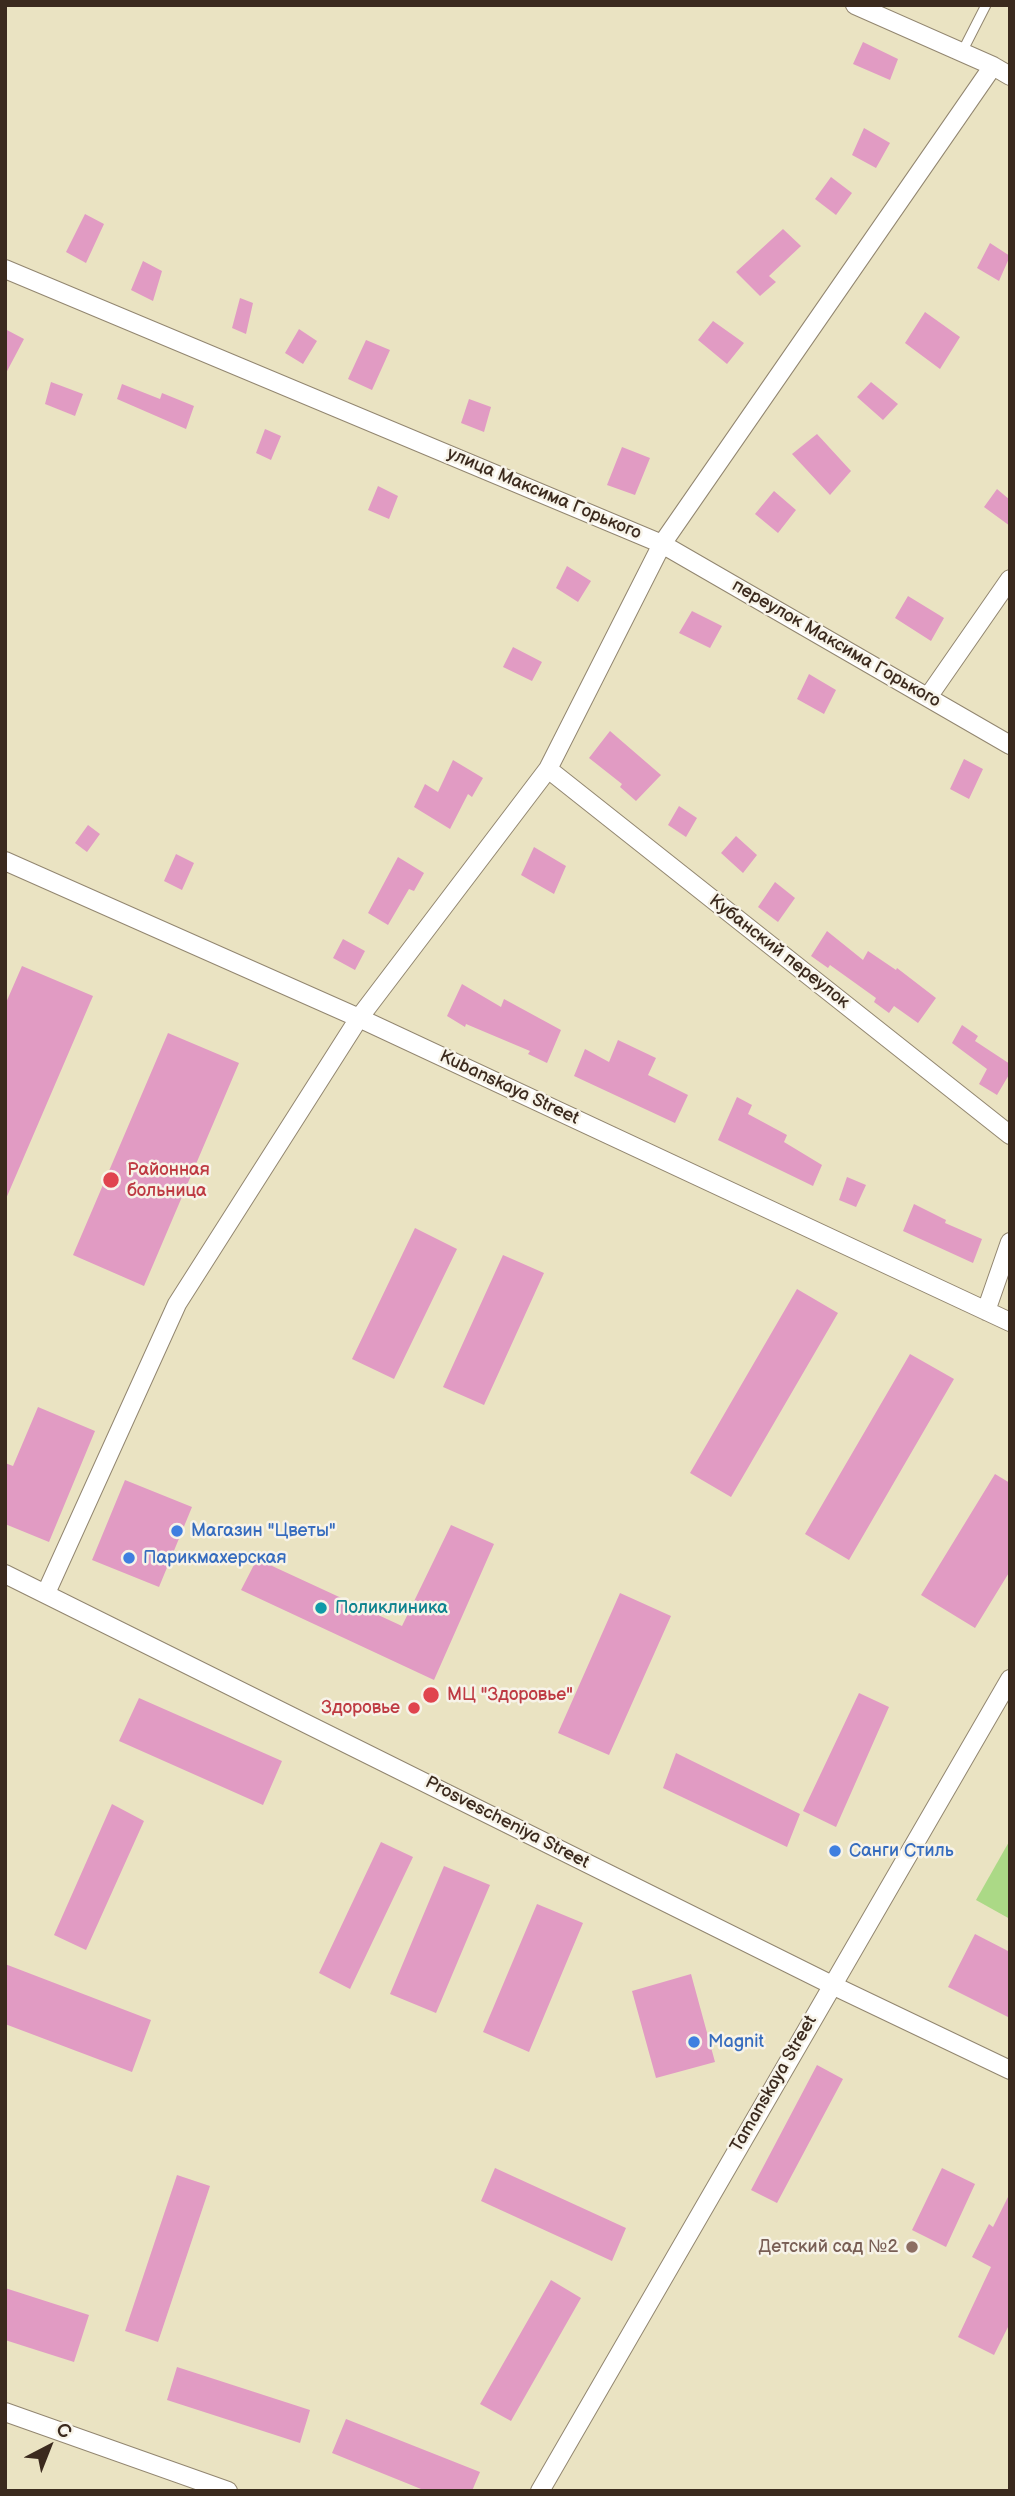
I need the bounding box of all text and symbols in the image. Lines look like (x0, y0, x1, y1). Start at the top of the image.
street label: улица Максима Горького (444, 443, 644, 545)
street label: переулок Максима Горького (728, 575, 944, 713)
street label: Кубанский переулок (704, 890, 854, 1014)
street label: Kubanskaya Street (436, 1046, 582, 1130)
place label: Районная больница (127, 1159, 210, 1202)
marker: Районная больница (101, 1170, 121, 1190)
place label: Магазин "Цветы" (191, 1520, 336, 1542)
marker: Магазин "Цветы" (169, 1523, 185, 1539)
place label: Парикмахерская (143, 1547, 286, 1569)
marker: Парикмахерская (121, 1550, 137, 1566)
place label: Поликлиника (335, 1597, 448, 1619)
marker: Поликлиника (313, 1600, 329, 1616)
place label: МЦ "Здоровье" (447, 1684, 573, 1706)
marker: МЦ "Здоровье" (421, 1685, 441, 1705)
place label: Здоровье (321, 1697, 400, 1719)
marker: Здоровье (406, 1700, 422, 1716)
street label: Prosvescheniya Street (421, 1772, 593, 1874)
place label: Санги Стиль (849, 1840, 954, 1862)
marker: Санги Стиль (827, 1843, 843, 1859)
street label: Tamanskaya Street (726, 2012, 822, 2156)
place label: Magnit (708, 2031, 764, 2053)
marker: Magnit (686, 2034, 702, 2050)
place label: Детский сад №2 (758, 2236, 898, 2258)
marker: Детский сад №2 (904, 2239, 920, 2255)
north arrow (14, 2412, 84, 2482)
text: С (51, 2418, 76, 2444)

